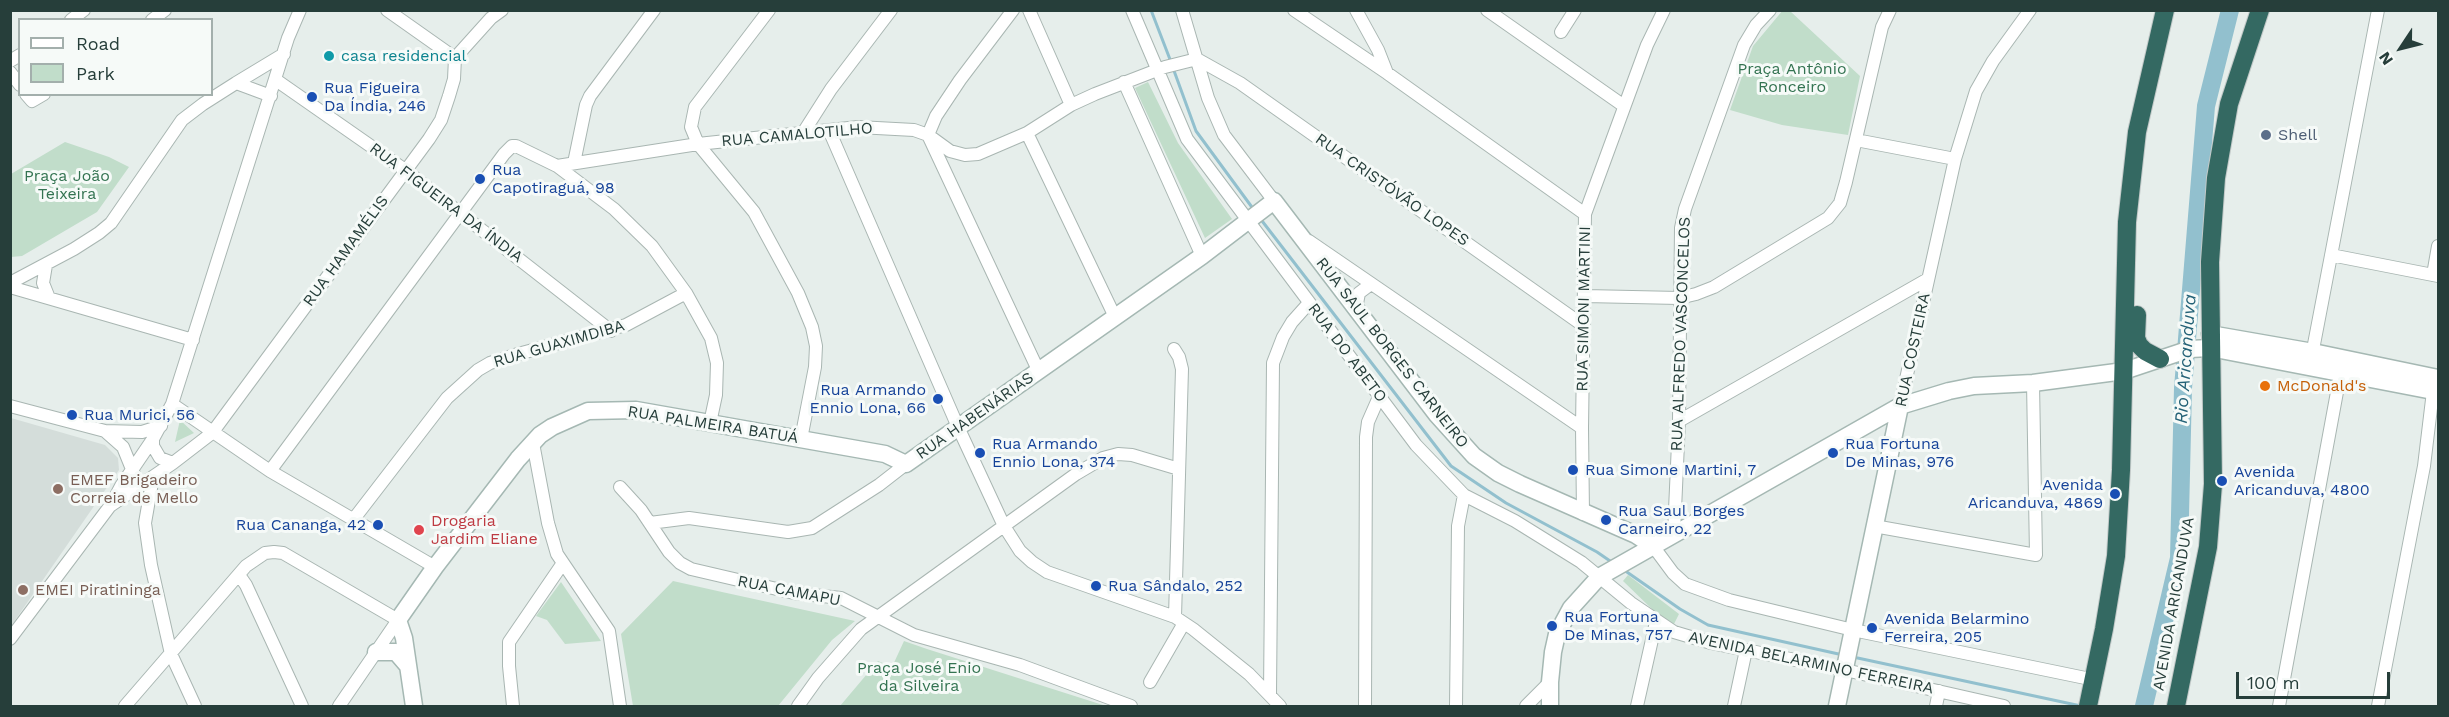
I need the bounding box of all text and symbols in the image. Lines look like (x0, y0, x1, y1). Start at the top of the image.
legend (18, 18, 213, 96)
north arrow (2371, 18, 2431, 78)
text: Road (76, 33, 120, 54)
place label: casa residencial (341, 46, 466, 66)
text: N (2375, 48, 2397, 69)
marker: casa residencial (322, 49, 336, 63)
park label: Praça Antônio Ronceiro (1737, 59, 1847, 97)
text: Park (76, 63, 115, 84)
place label: Rua Figueira Da Índia, 246 (324, 78, 426, 116)
marker: Rua Figueira Da Índia, 246 (305, 90, 319, 104)
street label: RUA CAMALOTILHO (721, 119, 873, 151)
place label: Shell (2278, 125, 2317, 145)
marker: Shell (2259, 128, 2273, 142)
street label: RUA CRISTÓVÃO LOPES (1311, 130, 1473, 250)
street label: RUA FIGUEIRA DA ÍNDIA (365, 139, 527, 267)
place label: Rua Capotiraguá, 98 (492, 160, 615, 198)
park label: Praça João Teixeira (24, 166, 110, 204)
marker: Rua Capotiraguá, 98 (473, 172, 487, 186)
street label: RUA HAMAMÉLIS (299, 192, 393, 310)
street label: RUA ALFREDO VASCONCELOS (1667, 216, 1695, 452)
street label: RUA SIMONI MARTINI (1573, 226, 1595, 392)
street label: RUA SAUL BORGES CARNEIRO (1312, 254, 1472, 452)
street label: RUA COSTEIRA (1892, 291, 1934, 409)
water label: Rio Aricanduva (2171, 294, 2201, 424)
street label: RUA DO ABETO (1304, 300, 1390, 406)
street label: RUA GUAXIMDIBA (491, 316, 627, 372)
street label: RUA HABENÁRIAS (913, 368, 1037, 464)
place label: McDonald's (2277, 376, 2366, 396)
marker: McDonald's (2258, 379, 2272, 393)
place label: Rua Armando Ennio Lona, 66 (810, 380, 926, 418)
marker: Rua Armando Ennio Lona, 66 (931, 392, 945, 406)
street label: RUA PALMEIRA BATUÁ (626, 402, 800, 448)
place label: Rua Murici, 56 (84, 405, 195, 425)
marker: Rua Murici, 56 (65, 408, 79, 422)
place label: Rua Armando Ennio Lona, 374 (992, 434, 1115, 472)
place label: Rua Fortuna De Minas, 976 (1845, 434, 1954, 472)
marker: Rua Armando Ennio Lona, 374 (973, 446, 987, 460)
marker: Rua Fortuna De Minas, 976 (1826, 446, 1840, 460)
place label: Rua Simone Martini, 7 (1585, 460, 1756, 480)
place label: Avenida Aricanduva, 4800 (2234, 462, 2370, 500)
marker: Rua Simone Martini, 7 (1566, 463, 1580, 477)
place label: EMEF Brigadeiro Correia de Mello (70, 470, 198, 508)
marker: Avenida Aricanduva, 4800 (2215, 474, 2229, 488)
place label: Avenida Aricanduva, 4869 (1968, 475, 2103, 513)
marker: EMEF Brigadeiro Correia de Mello (51, 482, 65, 496)
marker: Avenida Aricanduva, 4869 (2108, 487, 2122, 501)
place label: Rua Saul Borges Carneiro, 22 (1618, 501, 1745, 539)
place label: Drogaria Jardim Eliane (431, 511, 538, 549)
marker: Rua Saul Borges Carneiro, 22 (1599, 513, 1613, 527)
place label: Rua Cananga, 42 (236, 515, 366, 535)
street label: AVENIDA ARICANDUVA (2149, 516, 2199, 692)
marker: Rua Cananga, 42 (371, 518, 385, 532)
marker: Drogaria Jardim Eliane (412, 523, 426, 537)
street label: RUA CAMAPU (736, 572, 842, 610)
place label: Rua Sândalo, 252 (1108, 576, 1243, 596)
marker: Rua Sândalo, 252 (1089, 579, 1103, 593)
place label: EMEI Piratininga (35, 580, 161, 600)
marker: EMEI Piratininga (16, 583, 30, 597)
place label: Rua Fortuna De Minas, 757 (1564, 607, 1673, 645)
place label: Avenida Belarmino Ferreira, 205 (1884, 609, 2029, 647)
marker: Rua Fortuna De Minas, 757 (1545, 619, 1559, 633)
marker: Avenida Belarmino Ferreira, 205 (1865, 621, 1879, 635)
street label: AVENIDA BELARMINO FERREIRA (1687, 628, 1935, 698)
park label: Praça José Enio da Silveira (857, 658, 981, 696)
scale bar (2239, 660, 2394, 698)
text: 100 m (2247, 672, 2300, 693)

